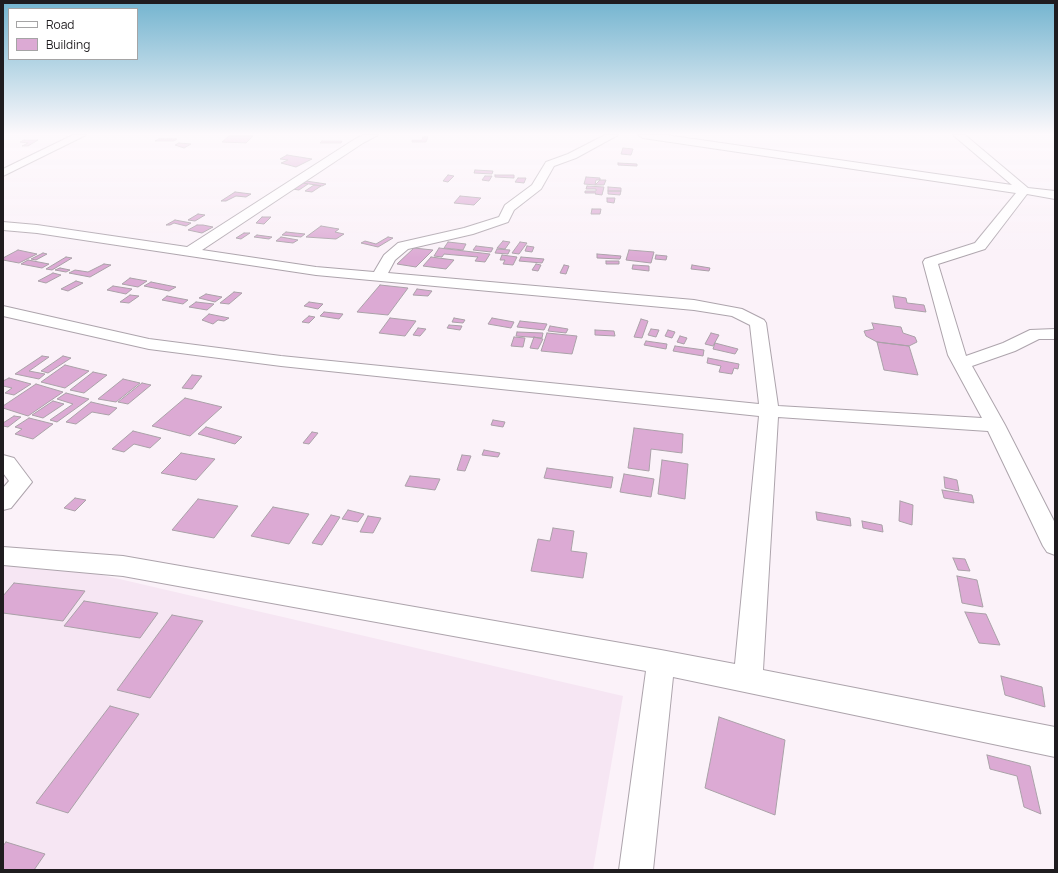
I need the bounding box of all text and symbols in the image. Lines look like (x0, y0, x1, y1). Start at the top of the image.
legend (8, 8, 138, 60)
text: Road (46, 16, 74, 33)
text: Building (46, 36, 90, 53)

